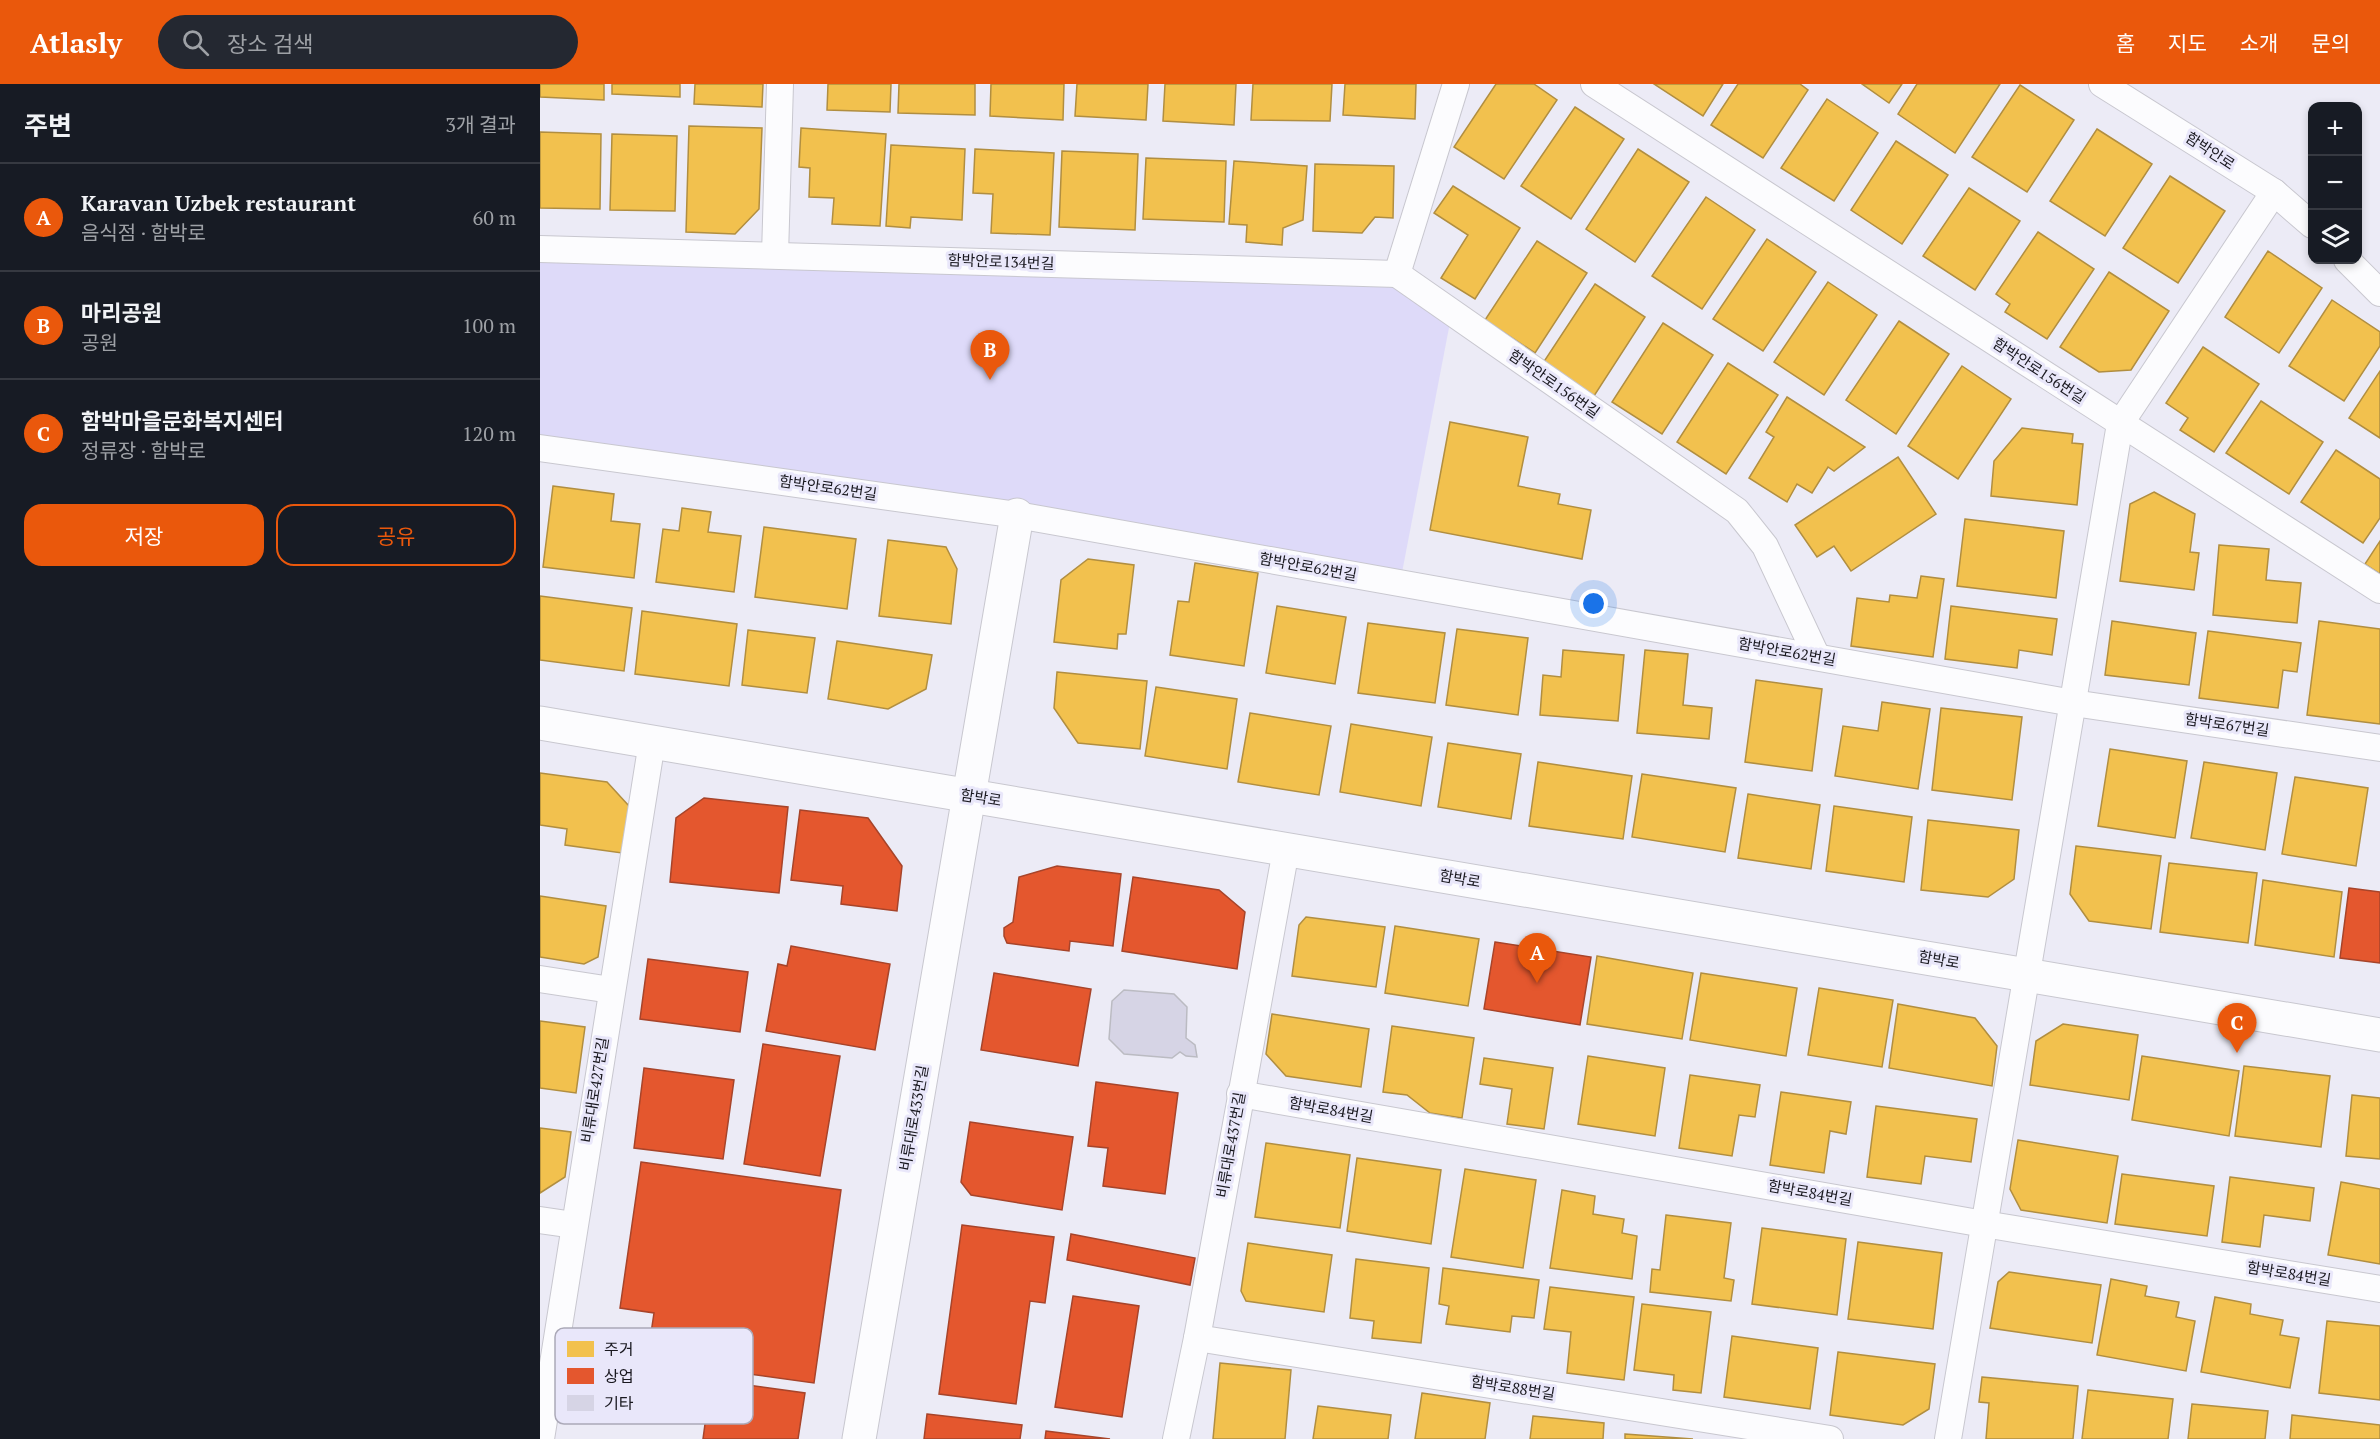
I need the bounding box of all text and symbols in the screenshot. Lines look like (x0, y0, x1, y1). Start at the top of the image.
search box (158, 15, 578, 69)
text: Atlasly (30, 24, 122, 61)
icon: search (179, 26, 212, 59)
text: 장소 검색 (227, 29, 313, 58)
text: 홈 (2116, 29, 2135, 57)
text: 지도 (2168, 29, 2207, 57)
text: 소개 (2240, 29, 2278, 57)
text: 문의 (2311, 29, 2350, 57)
map controls (2308, 102, 2362, 264)
button: + (2308, 102, 2362, 156)
text: 주변 (24, 108, 72, 142)
text: 3개 결과 (445, 111, 516, 138)
street label: 함박안로 (2182, 127, 2239, 174)
button: − (2308, 156, 2362, 210)
text: Karavan Uzbek restaurant (81, 188, 356, 217)
text: A (36, 204, 51, 231)
text: 60 m (473, 204, 516, 231)
button: layers (2308, 210, 2362, 264)
text: 음식점 · 함박로 (81, 219, 206, 246)
street label: 함박안로134번길 (947, 249, 1055, 273)
text: 마리공원 (81, 298, 162, 327)
text: B (37, 312, 50, 339)
text: 100 m (462, 312, 516, 339)
text: 공원 (81, 329, 118, 356)
pin: B (970, 330, 1010, 380)
street label: 함박안로156번길 (1989, 333, 2090, 408)
street label: 함박안로156번길 (1505, 344, 1604, 422)
text: 함박마을문화복지센터 (81, 406, 283, 435)
text: C (37, 420, 50, 447)
text: 120 m (462, 420, 516, 447)
text: 정류장 · 함박로 (81, 437, 206, 464)
street label: 함박안로62번길 (778, 470, 878, 504)
button: 저장 (24, 504, 264, 566)
button: 공유 (276, 504, 516, 566)
street label: 함박안로62번길 (1258, 548, 1359, 584)
your location (1579, 589, 1608, 618)
street label: 함박안로62번길 (1737, 633, 1838, 669)
street label: 함박로67번길 (2184, 708, 2271, 740)
street label: 함박로 (959, 784, 1003, 810)
street label: 함박로 (1438, 865, 1482, 891)
pin: A (1518, 934, 1556, 983)
street label: 함박로 (1917, 946, 1961, 972)
pin: C (2218, 1004, 2256, 1053)
street label: 비류대로427번길 (576, 1036, 612, 1144)
street label: 비류대로433번길 (894, 1064, 932, 1172)
street label: 비류대로437번길 (1211, 1091, 1249, 1199)
street label: 함박로84번길 (1288, 1092, 1375, 1126)
street label: 함박로84번길 (1767, 1175, 1854, 1209)
street label: 함박로84번길 (2246, 1256, 2333, 1290)
legend (555, 1328, 753, 1424)
text: 주거 (604, 1338, 633, 1360)
text: 상업 (604, 1365, 633, 1387)
street label: 함박로88번길 (1470, 1370, 1557, 1404)
text: 기타 (604, 1392, 634, 1414)

